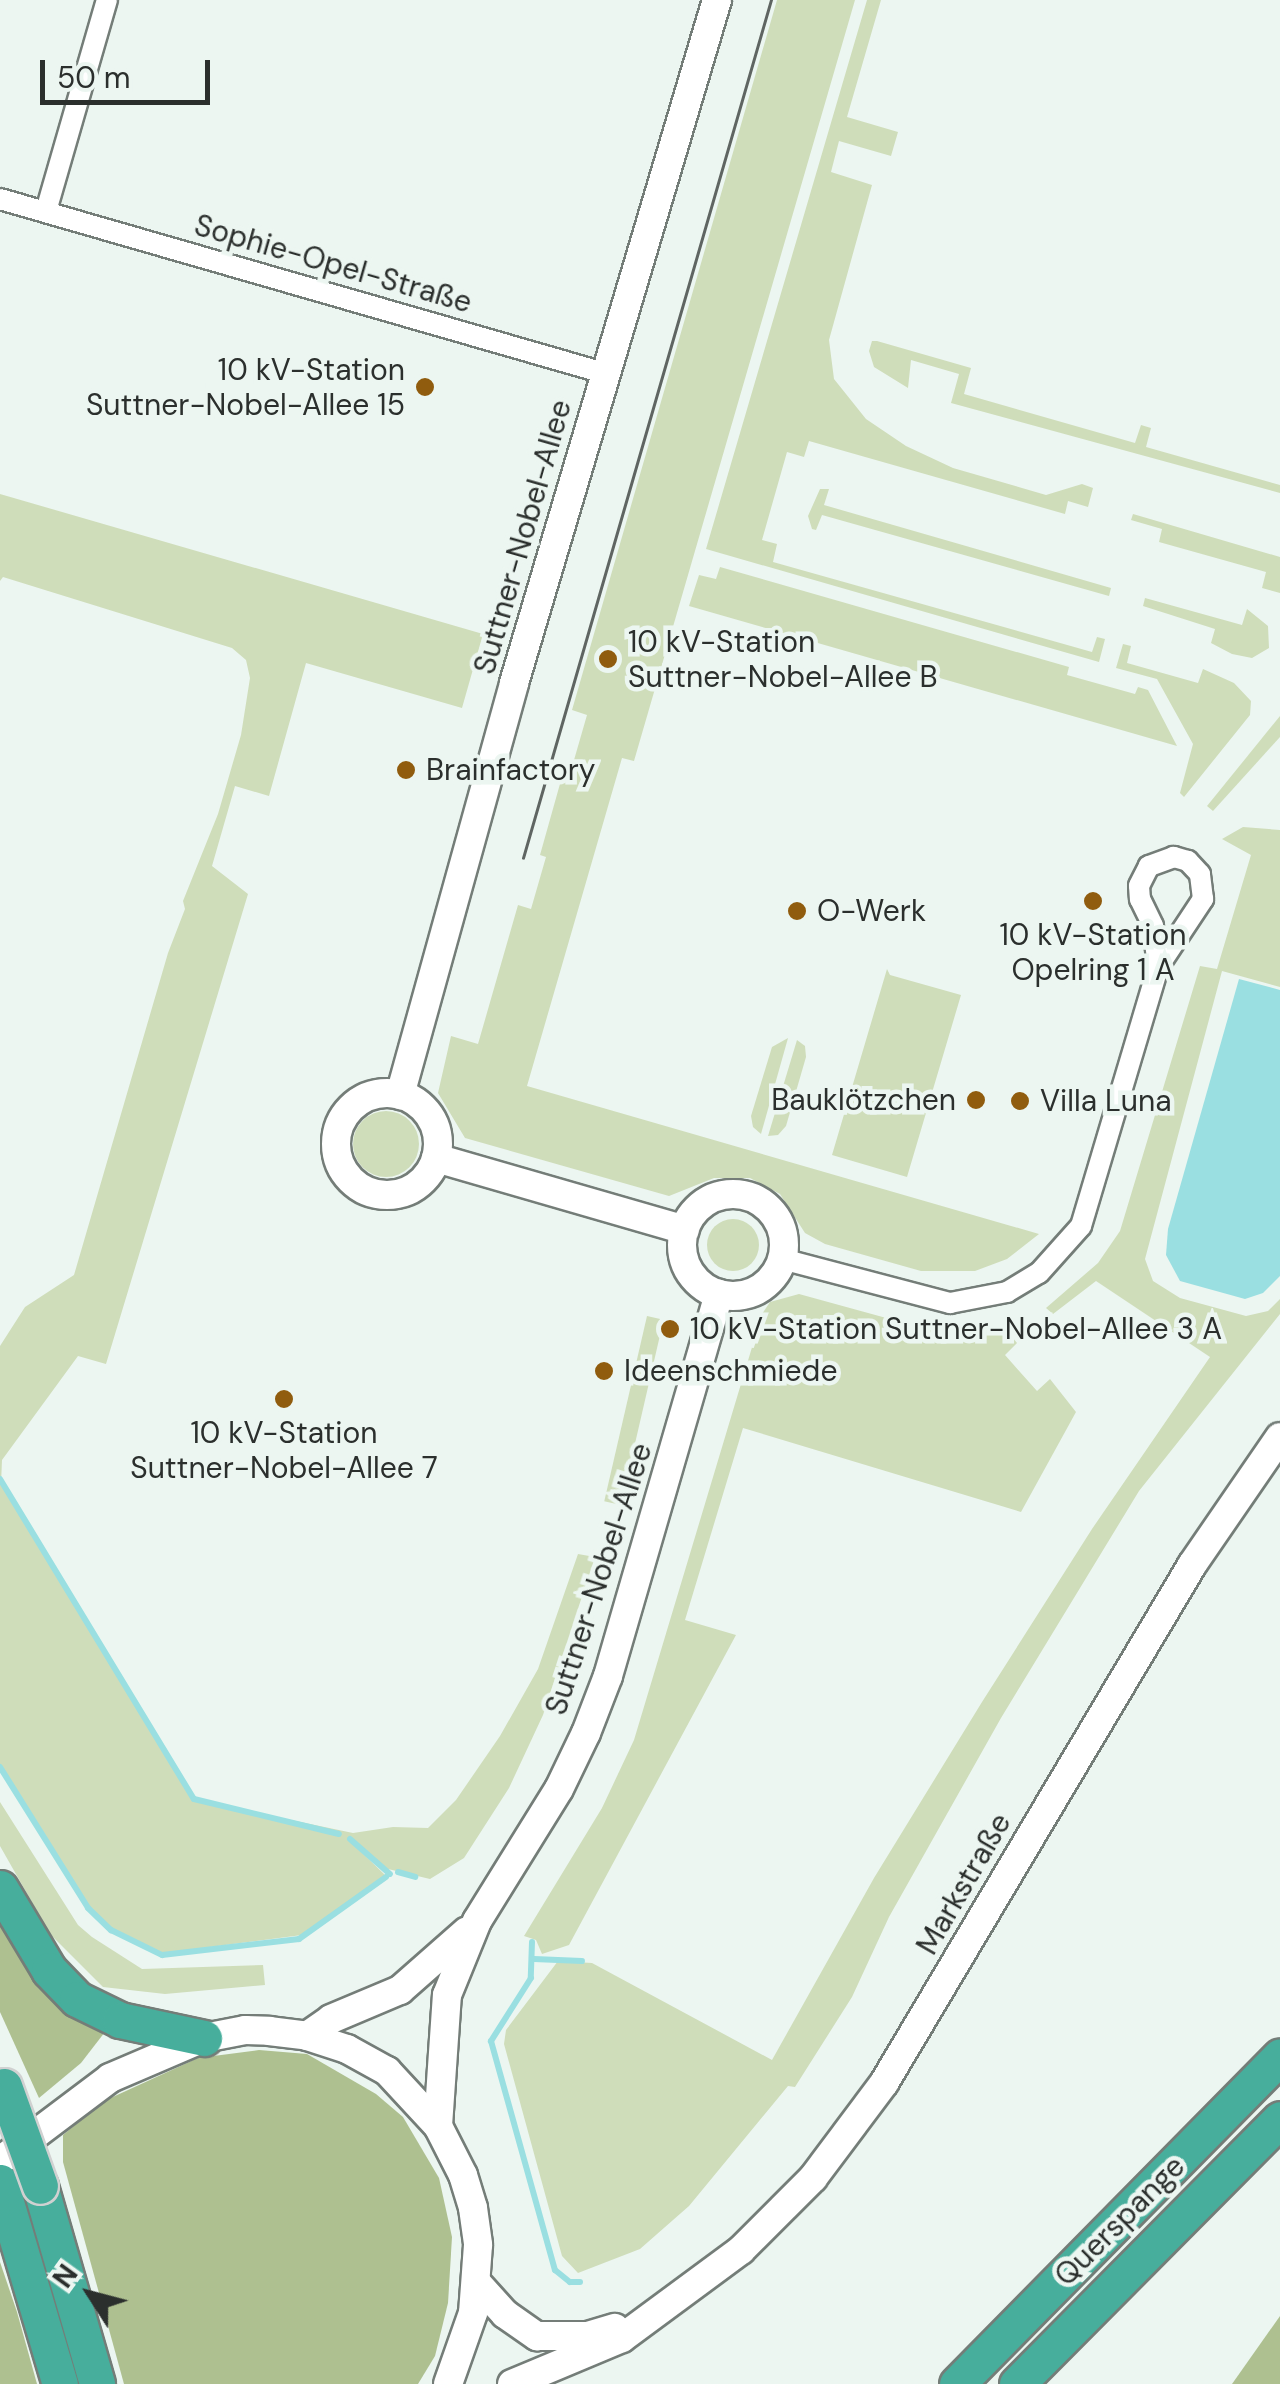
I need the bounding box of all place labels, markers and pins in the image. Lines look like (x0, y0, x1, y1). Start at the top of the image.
place label: 10 kV-Station Suttner-Nobel-Allee 15 (86, 352, 405, 422)
marker: 10 kV-Station Suttner-Nobel-Allee 15 (414, 376, 436, 398)
place label: 10 kV-Station Suttner-Nobel-Allee B (628, 624, 938, 694)
marker: 10 kV-Station Suttner-Nobel-Allee B (597, 648, 619, 670)
place label: Brainfactory (426, 752, 595, 788)
marker: Brainfactory (395, 759, 417, 781)
marker: 10 kV-Station Opelring 1 A (1082, 890, 1104, 912)
place label: O-Werk (817, 893, 926, 929)
marker: O-Werk (786, 900, 808, 922)
place label: 10 kV-Station Opelring 1 A (999, 917, 1187, 988)
place label: Bauklötzchen (771, 1082, 956, 1118)
place label: Villa Luna (1040, 1083, 1171, 1119)
marker: Bauklötzchen (965, 1089, 987, 1111)
marker: Villa Luna (1009, 1090, 1031, 1112)
place label: 10 kV-Station Suttner-Nobel-Allee 3 A (690, 1311, 1222, 1347)
marker: 10 kV-Station Suttner-Nobel-Allee 3 A (659, 1318, 681, 1340)
place label: Ideenschmiede (624, 1353, 837, 1389)
marker: Ideenschmiede (593, 1360, 615, 1382)
marker: 10 kV-Station Suttner-Nobel-Allee 7 (273, 1388, 295, 1410)
place label: 10 kV-Station Suttner-Nobel-Allee 7 (130, 1415, 438, 1486)

